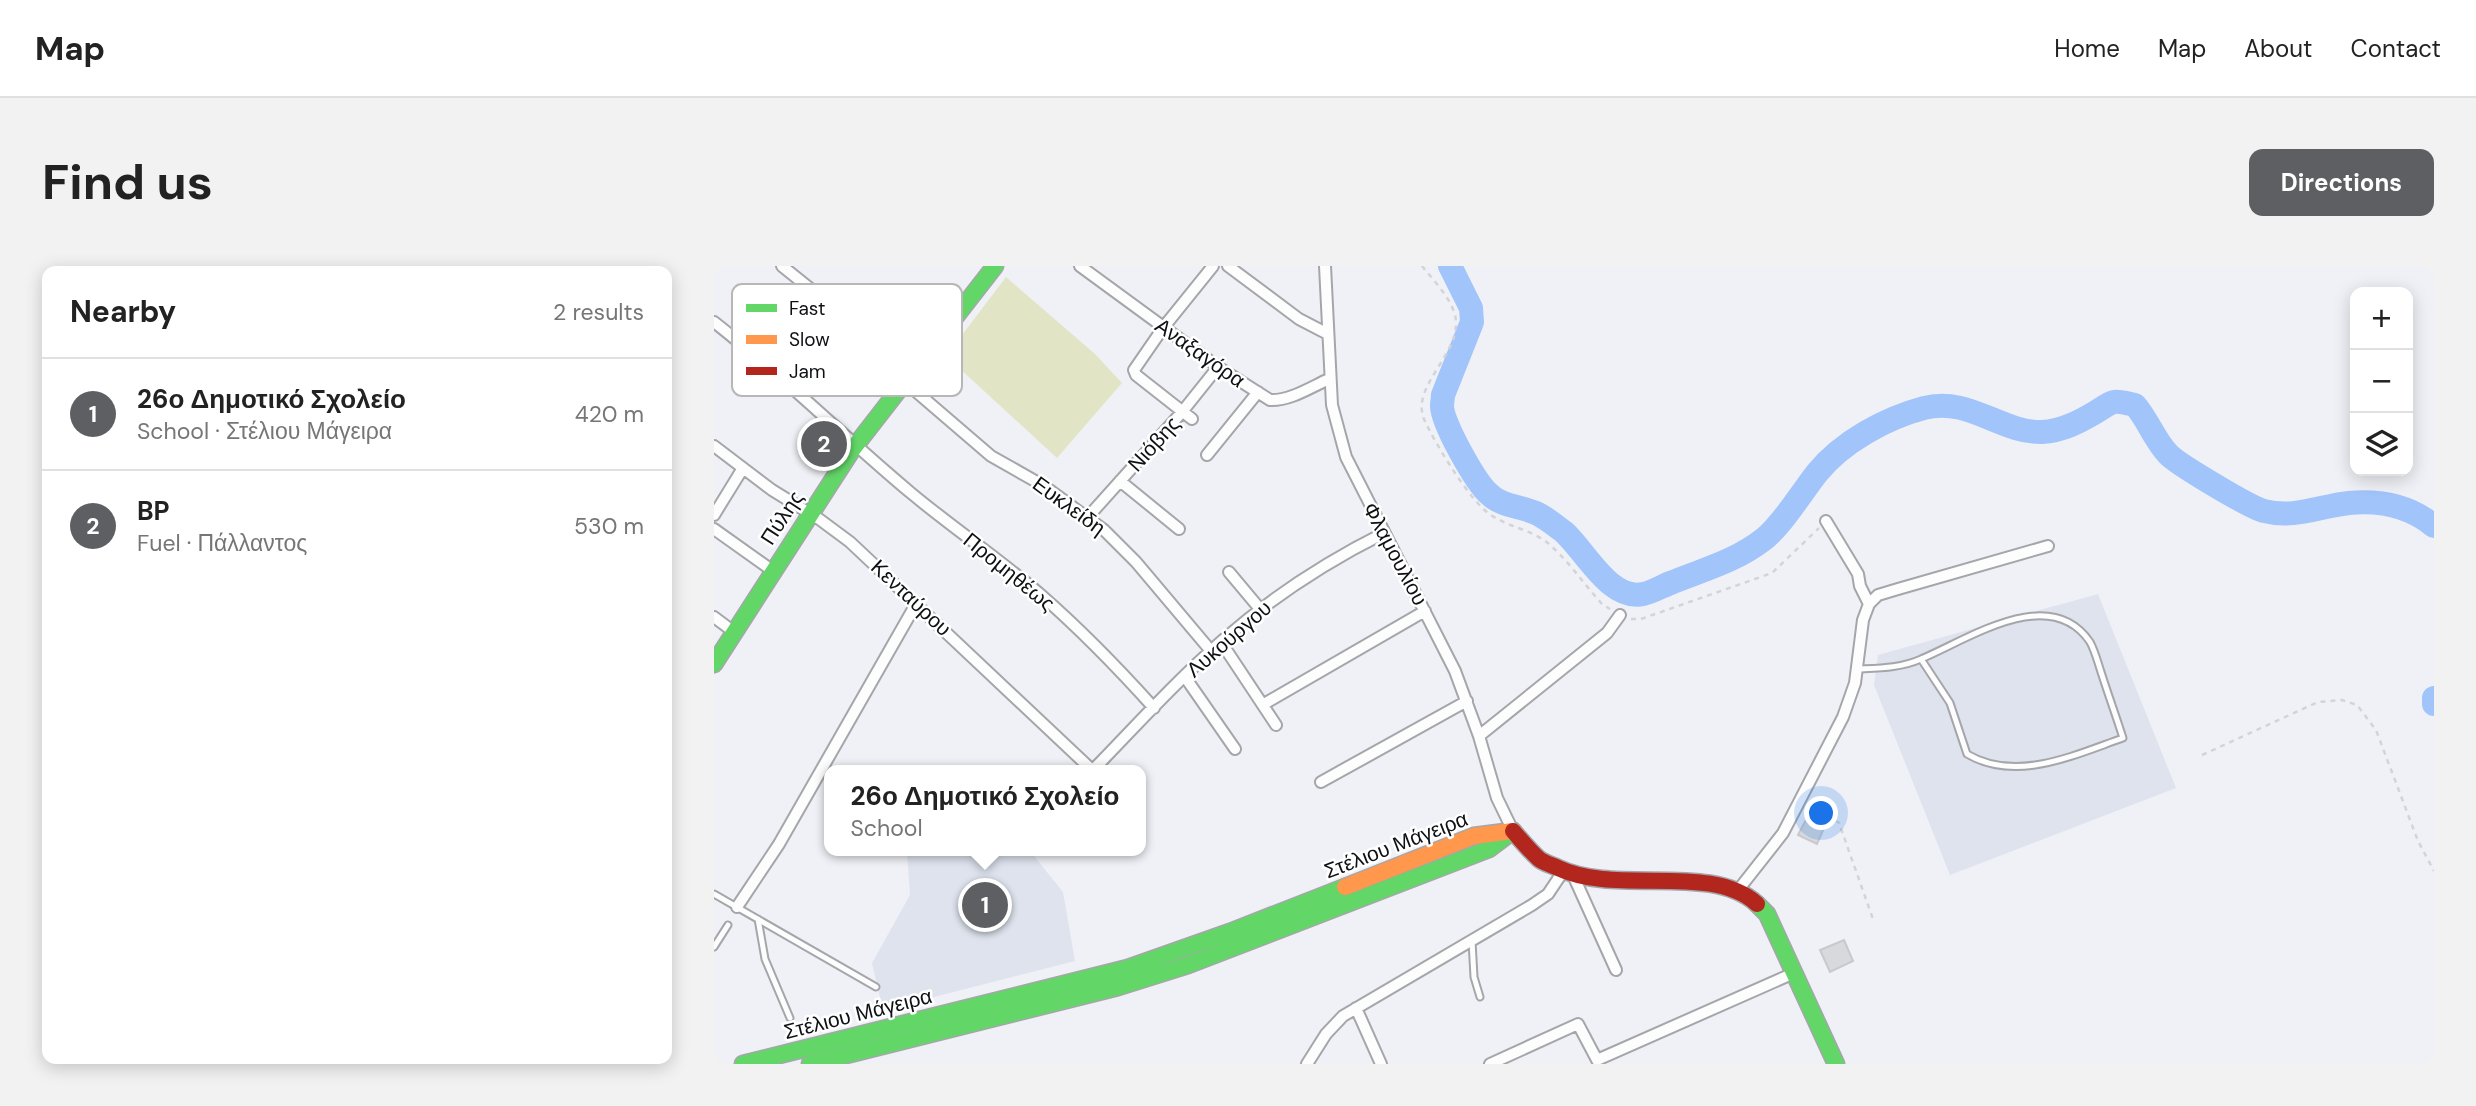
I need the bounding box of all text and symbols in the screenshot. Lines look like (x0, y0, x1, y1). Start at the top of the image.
text: Map (35, 27, 105, 70)
text: Home (2054, 33, 2120, 64)
text: Map (2158, 33, 2206, 64)
text: About (2244, 33, 2313, 64)
text: Contact (2351, 33, 2441, 64)
button: Directions (2249, 149, 2434, 216)
text: Find us (42, 150, 213, 214)
legend (732, 284, 962, 396)
map controls (2350, 287, 2413, 476)
button: + (2350, 287, 2413, 350)
text: Nearby (70, 292, 176, 331)
text: Fast (789, 296, 825, 321)
text: 2 results (553, 297, 644, 327)
street label: Αναξαγόρα (1150, 312, 1250, 394)
text: Slow (789, 327, 830, 352)
button: − (2350, 350, 2413, 413)
text: Jam (789, 359, 826, 384)
text: 26ο Δημοτικό Σχολείο (137, 382, 406, 416)
text: 1 (89, 399, 97, 429)
text: 420 m (575, 399, 644, 429)
street label: Νιόβης (1122, 410, 1186, 478)
button: layers (2350, 413, 2413, 476)
text: School · Στέλιου Μάγειρα (137, 416, 392, 446)
pin: 2 (801, 418, 847, 470)
street label: Ευκλείδη (1027, 470, 1111, 542)
street label: Πύλης (754, 486, 810, 550)
text: BP (137, 494, 170, 528)
street label: Φλαμουλίου (1356, 498, 1434, 610)
text: 2 (86, 511, 100, 541)
text: 530 m (574, 511, 644, 541)
street label: Προμηθέως (957, 526, 1061, 618)
text: Fuel · Πάλλαντος (137, 528, 307, 558)
street label: Κενταύρου (865, 553, 957, 643)
street label: Λυκούργου (1180, 594, 1278, 684)
popup (824, 765, 1146, 856)
text: 26ο Δημοτικό Σχολείο (851, 779, 1119, 813)
your location (1804, 796, 1838, 830)
street label: Στέλιου Μάγειρα (1320, 805, 1472, 885)
text: School (851, 813, 923, 843)
pin: 1 (962, 879, 1008, 931)
street label: Στέλιου Μάγειρα (781, 982, 935, 1046)

